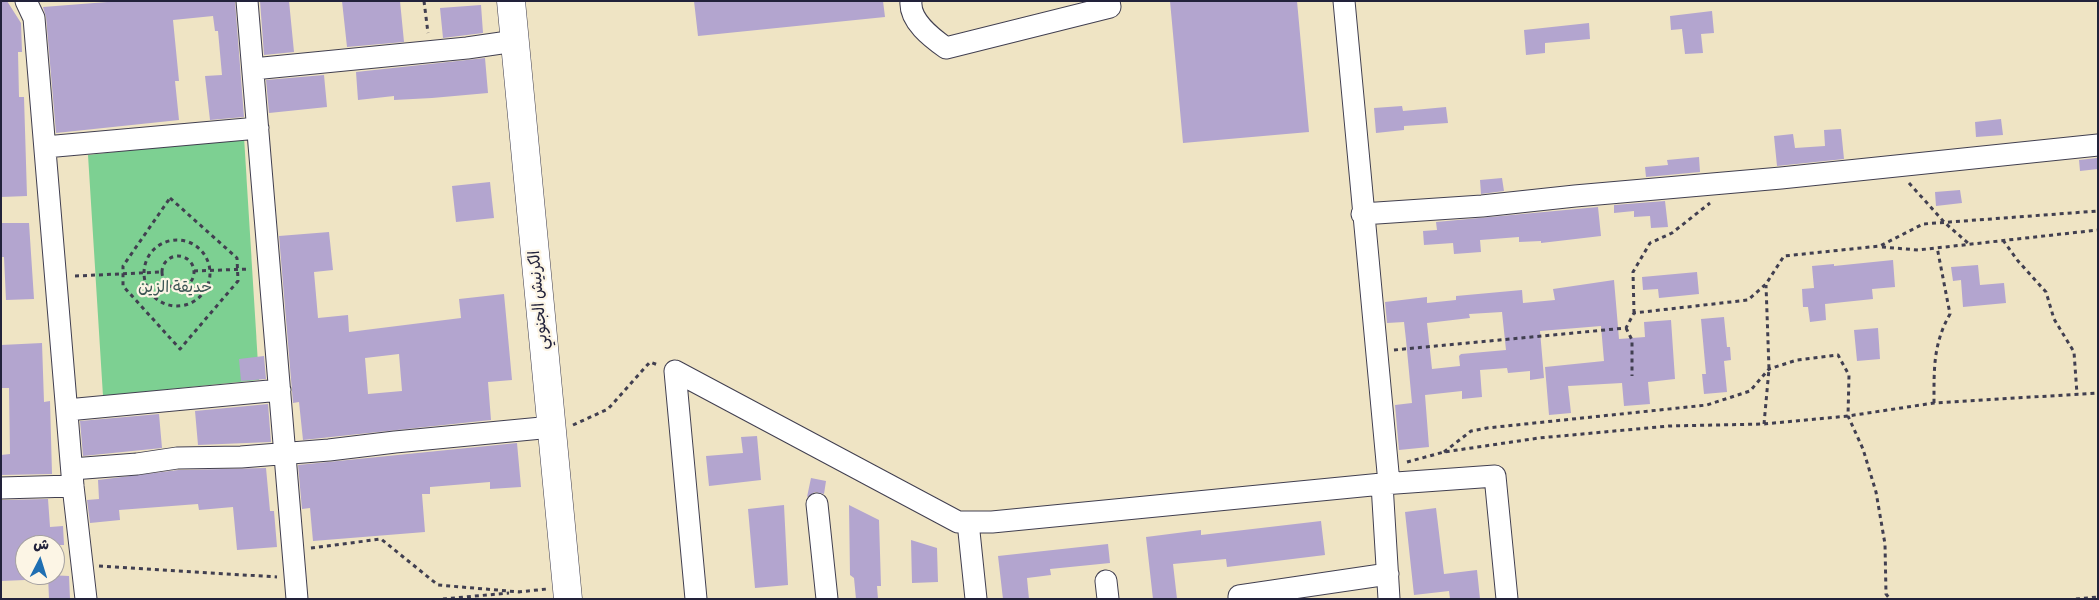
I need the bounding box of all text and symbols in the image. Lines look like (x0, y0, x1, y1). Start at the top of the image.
street label: الكرنيش الجنوبي (527, 250, 555, 350)
park label: حديقة الزين (138, 280, 212, 300)
north arrow (15, 535, 65, 585)
text: ش (33, 535, 50, 557)

